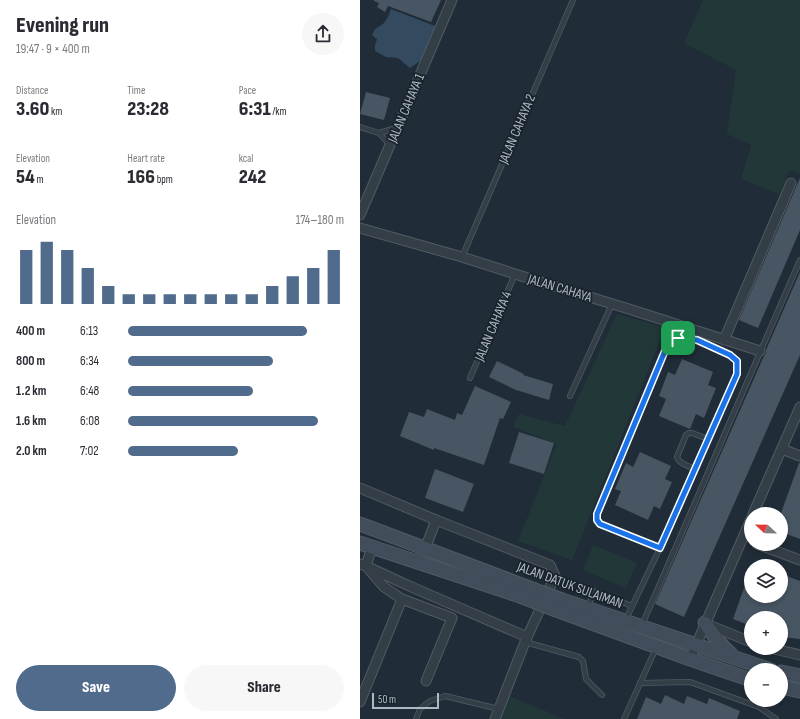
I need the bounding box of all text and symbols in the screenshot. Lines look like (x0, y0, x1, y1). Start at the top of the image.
text: Evening run (16, 12, 109, 39)
button: share (302, 13, 344, 55)
text: 19:47 · 9 × 400 m (16, 41, 90, 57)
street label: JALAN CAHAYA 1 (383, 71, 428, 146)
text: Distance (16, 84, 48, 97)
text: Time (127, 84, 145, 97)
text: Pace (239, 84, 256, 97)
street label: JALAN CAHAYA 2 (494, 91, 539, 167)
text: 3.60 (16, 97, 49, 121)
text: 23:28 (127, 97, 169, 121)
text: 6:31 (239, 97, 271, 121)
text: km (49, 105, 62, 118)
text: /km (271, 105, 287, 118)
text: Elevation (16, 152, 50, 165)
text: Heart rate (127, 152, 165, 165)
text: kcal (239, 152, 253, 165)
text: 54 (16, 165, 35, 189)
text: 166 (127, 165, 155, 189)
text: 242 (239, 165, 266, 189)
text: m (35, 173, 44, 186)
text: bpm (155, 173, 173, 186)
text: Elevation (16, 212, 56, 228)
text: 174–180 m (296, 212, 344, 228)
street label: JALAN CAHAYA (525, 270, 595, 306)
street label: JALAN CAHAYA 4 (470, 288, 515, 364)
pin (661, 321, 695, 355)
text: 400 m (16, 323, 45, 339)
text: 6:13 (80, 323, 98, 339)
icon: arrive (667, 327, 689, 349)
text: 800 m (16, 353, 45, 369)
text: 6:34 (80, 353, 99, 369)
text: 1.2 km (16, 383, 46, 399)
text: 6:48 (80, 383, 99, 399)
text: 1.6 km (16, 413, 46, 429)
text: 6:08 (80, 413, 100, 429)
text: 2.0 km (16, 443, 47, 459)
text: 7:02 (80, 443, 99, 459)
north arrow (744, 507, 788, 551)
map controls (744, 507, 788, 707)
street label: JALAN DATUK SULAIMAN (514, 558, 625, 612)
button: layers (744, 559, 788, 603)
button: + (744, 611, 788, 655)
button: − (744, 663, 788, 707)
button: Save (16, 665, 176, 711)
button: Share (184, 665, 344, 711)
scale bar (372, 691, 439, 710)
text: 50 m (378, 693, 396, 706)

